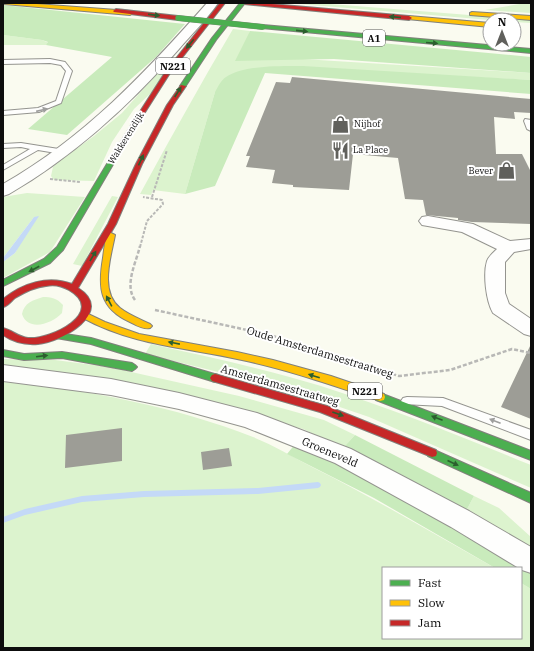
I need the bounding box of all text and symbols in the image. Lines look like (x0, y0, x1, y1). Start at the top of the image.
one-way arrow (148, 12, 160, 19)
north arrow (482, 12, 522, 52)
one-way arrow (389, 13, 401, 20)
text: N (498, 15, 507, 29)
one-way arrow (296, 28, 308, 35)
road number: A1 (363, 30, 385, 46)
one-way arrow (185, 38, 194, 49)
one-way arrow (426, 40, 438, 47)
road number: N221 (156, 58, 190, 74)
one-way arrow (175, 86, 182, 98)
one-way arrow (36, 107, 48, 113)
street label: Wakkerendijk (105, 109, 146, 166)
shop icon: Nijhof (331, 114, 351, 134)
place label: Nijhof (354, 118, 381, 129)
restaurant icon: La Place (330, 140, 350, 160)
place label: La Place (353, 144, 388, 155)
one-way arrow (138, 154, 144, 166)
shop icon: Bever (496, 161, 516, 181)
place label: Bever (469, 165, 493, 176)
one-way arrow (90, 250, 97, 262)
one-way arrow (28, 265, 40, 272)
one-way arrow (106, 295, 112, 307)
street label: Oude Amsterdamsestraatweg (245, 323, 395, 381)
one-way arrow (168, 340, 180, 346)
one-way arrow (36, 352, 48, 359)
street label: Amsterdamsestraatweg (219, 361, 341, 409)
one-way arrow (308, 373, 320, 379)
road number: N221 (348, 383, 382, 399)
one-way arrow (332, 412, 344, 418)
one-way arrow (430, 414, 442, 420)
one-way arrow (488, 418, 500, 424)
street label: Groeneveld (300, 434, 360, 470)
one-way arrow (447, 460, 459, 466)
legend (382, 567, 522, 639)
text: Fast (418, 575, 442, 590)
text: Slow (418, 595, 445, 610)
text: Jam (418, 615, 442, 630)

